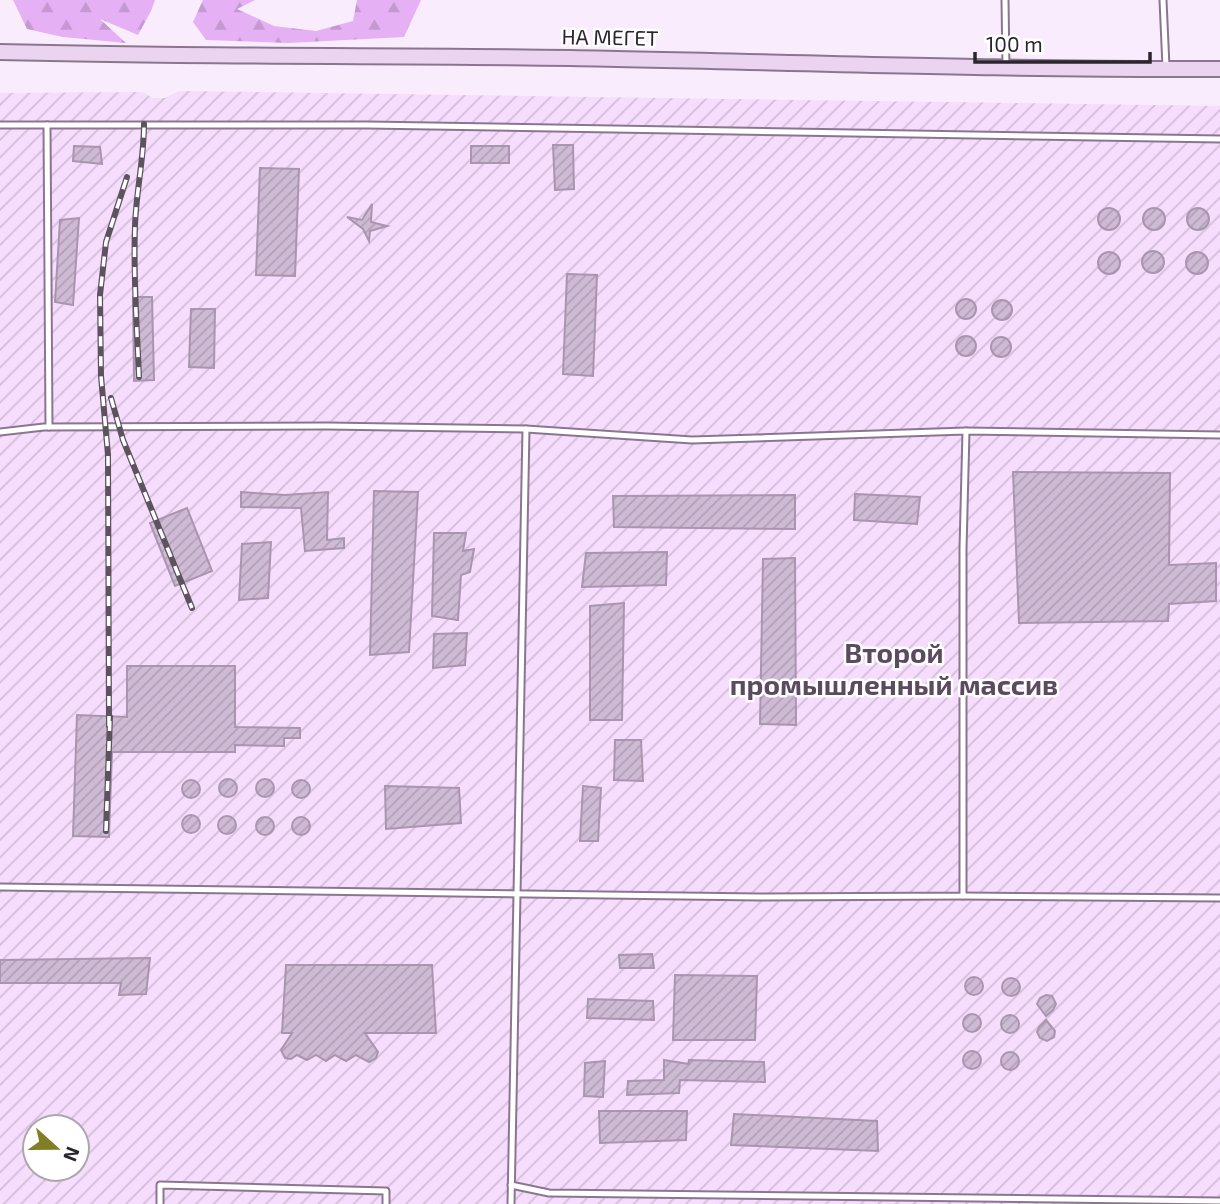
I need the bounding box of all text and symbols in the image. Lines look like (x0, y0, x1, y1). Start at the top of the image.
scale bar (975, 21, 1150, 65)
street label: НА МЕГЕТ (561, 23, 659, 50)
text: 100 m (986, 31, 1043, 56)
district label: Второй промышленный массив (730, 635, 1058, 701)
north arrow (21, 1113, 91, 1183)
text: N (59, 1144, 86, 1165)

